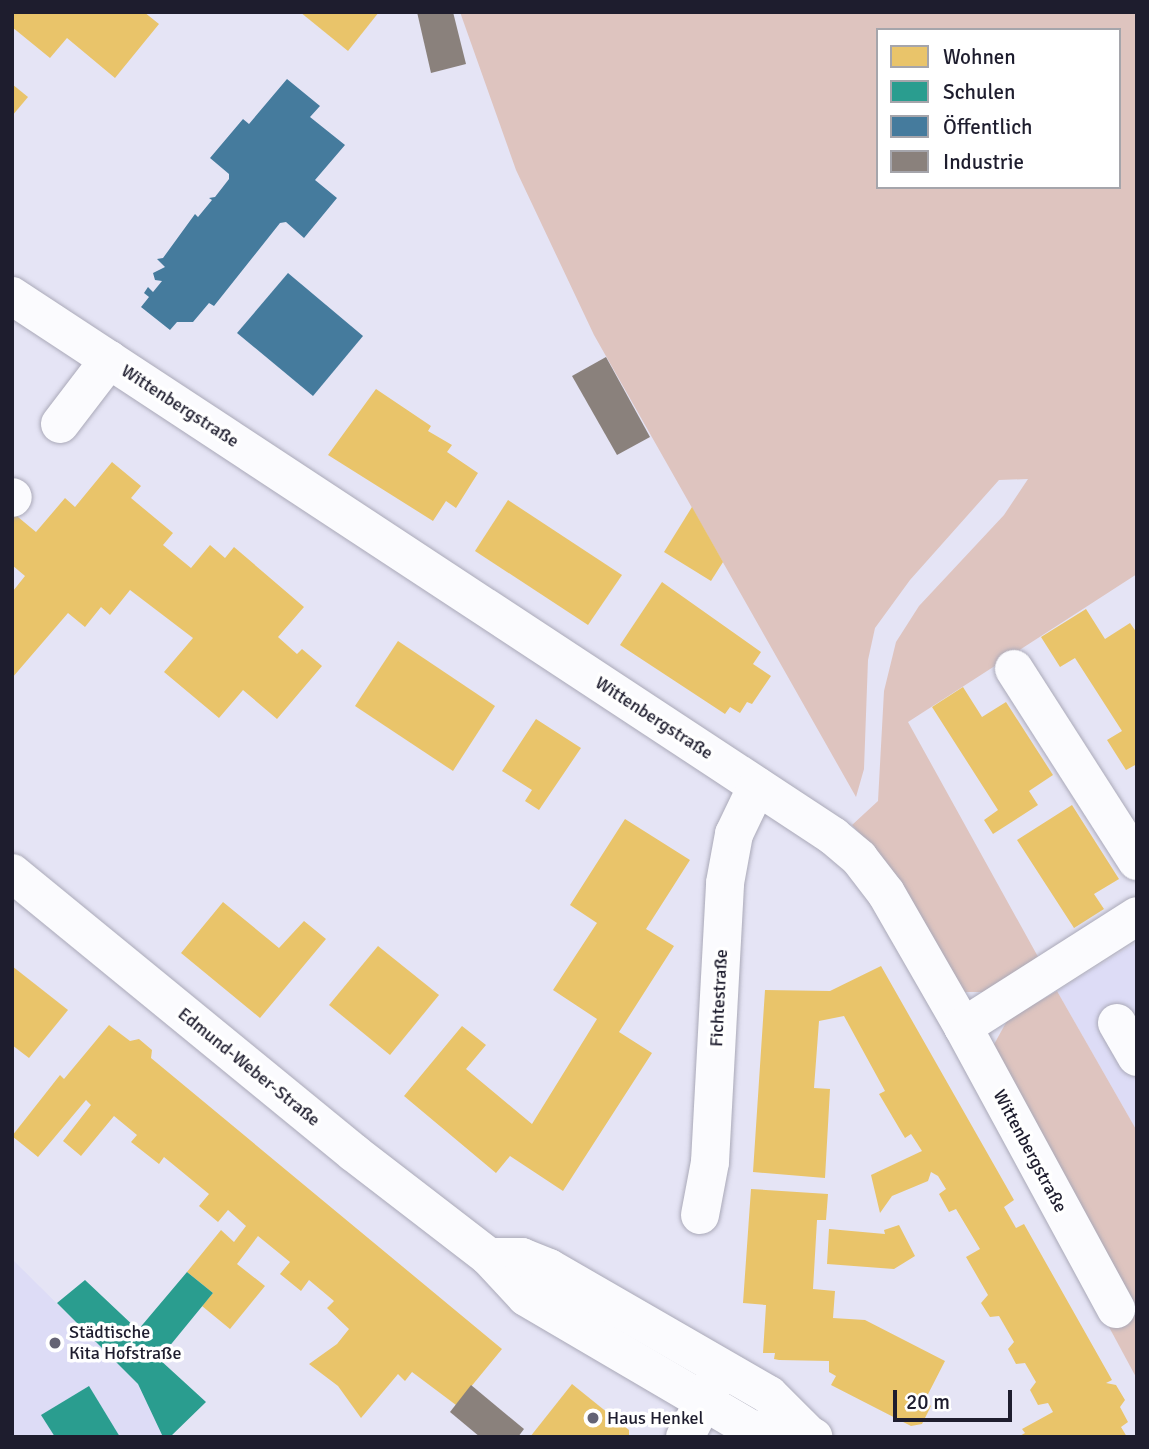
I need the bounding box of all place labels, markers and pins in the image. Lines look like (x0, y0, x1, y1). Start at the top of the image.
place label: Städtische Kita Hofstraße (69, 1322, 181, 1364)
marker: Städtische Kita Hofstraße (47, 1335, 63, 1351)
place label: Haus Henkel (607, 1407, 704, 1429)
marker: Haus Henkel (585, 1410, 601, 1426)

